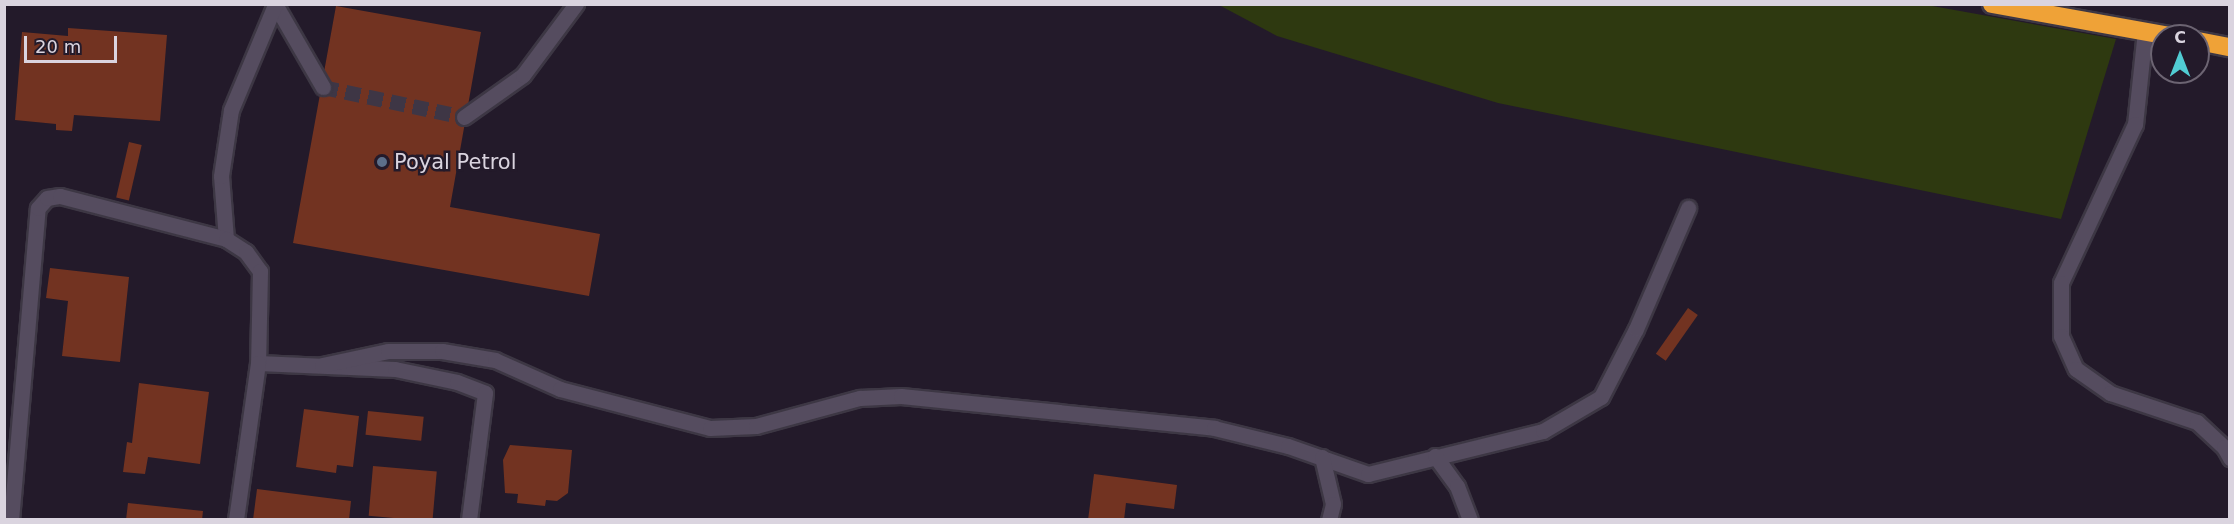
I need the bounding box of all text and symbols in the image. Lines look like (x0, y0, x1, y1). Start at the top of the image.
scale bar (27, 24, 120, 62)
north arrow (2150, 24, 2210, 84)
text: С (2174, 28, 2186, 47)
text: 20 m (35, 36, 81, 57)
place label: Poyal Petrol (394, 149, 516, 175)
marker: Poyal Petrol (375, 155, 389, 169)

